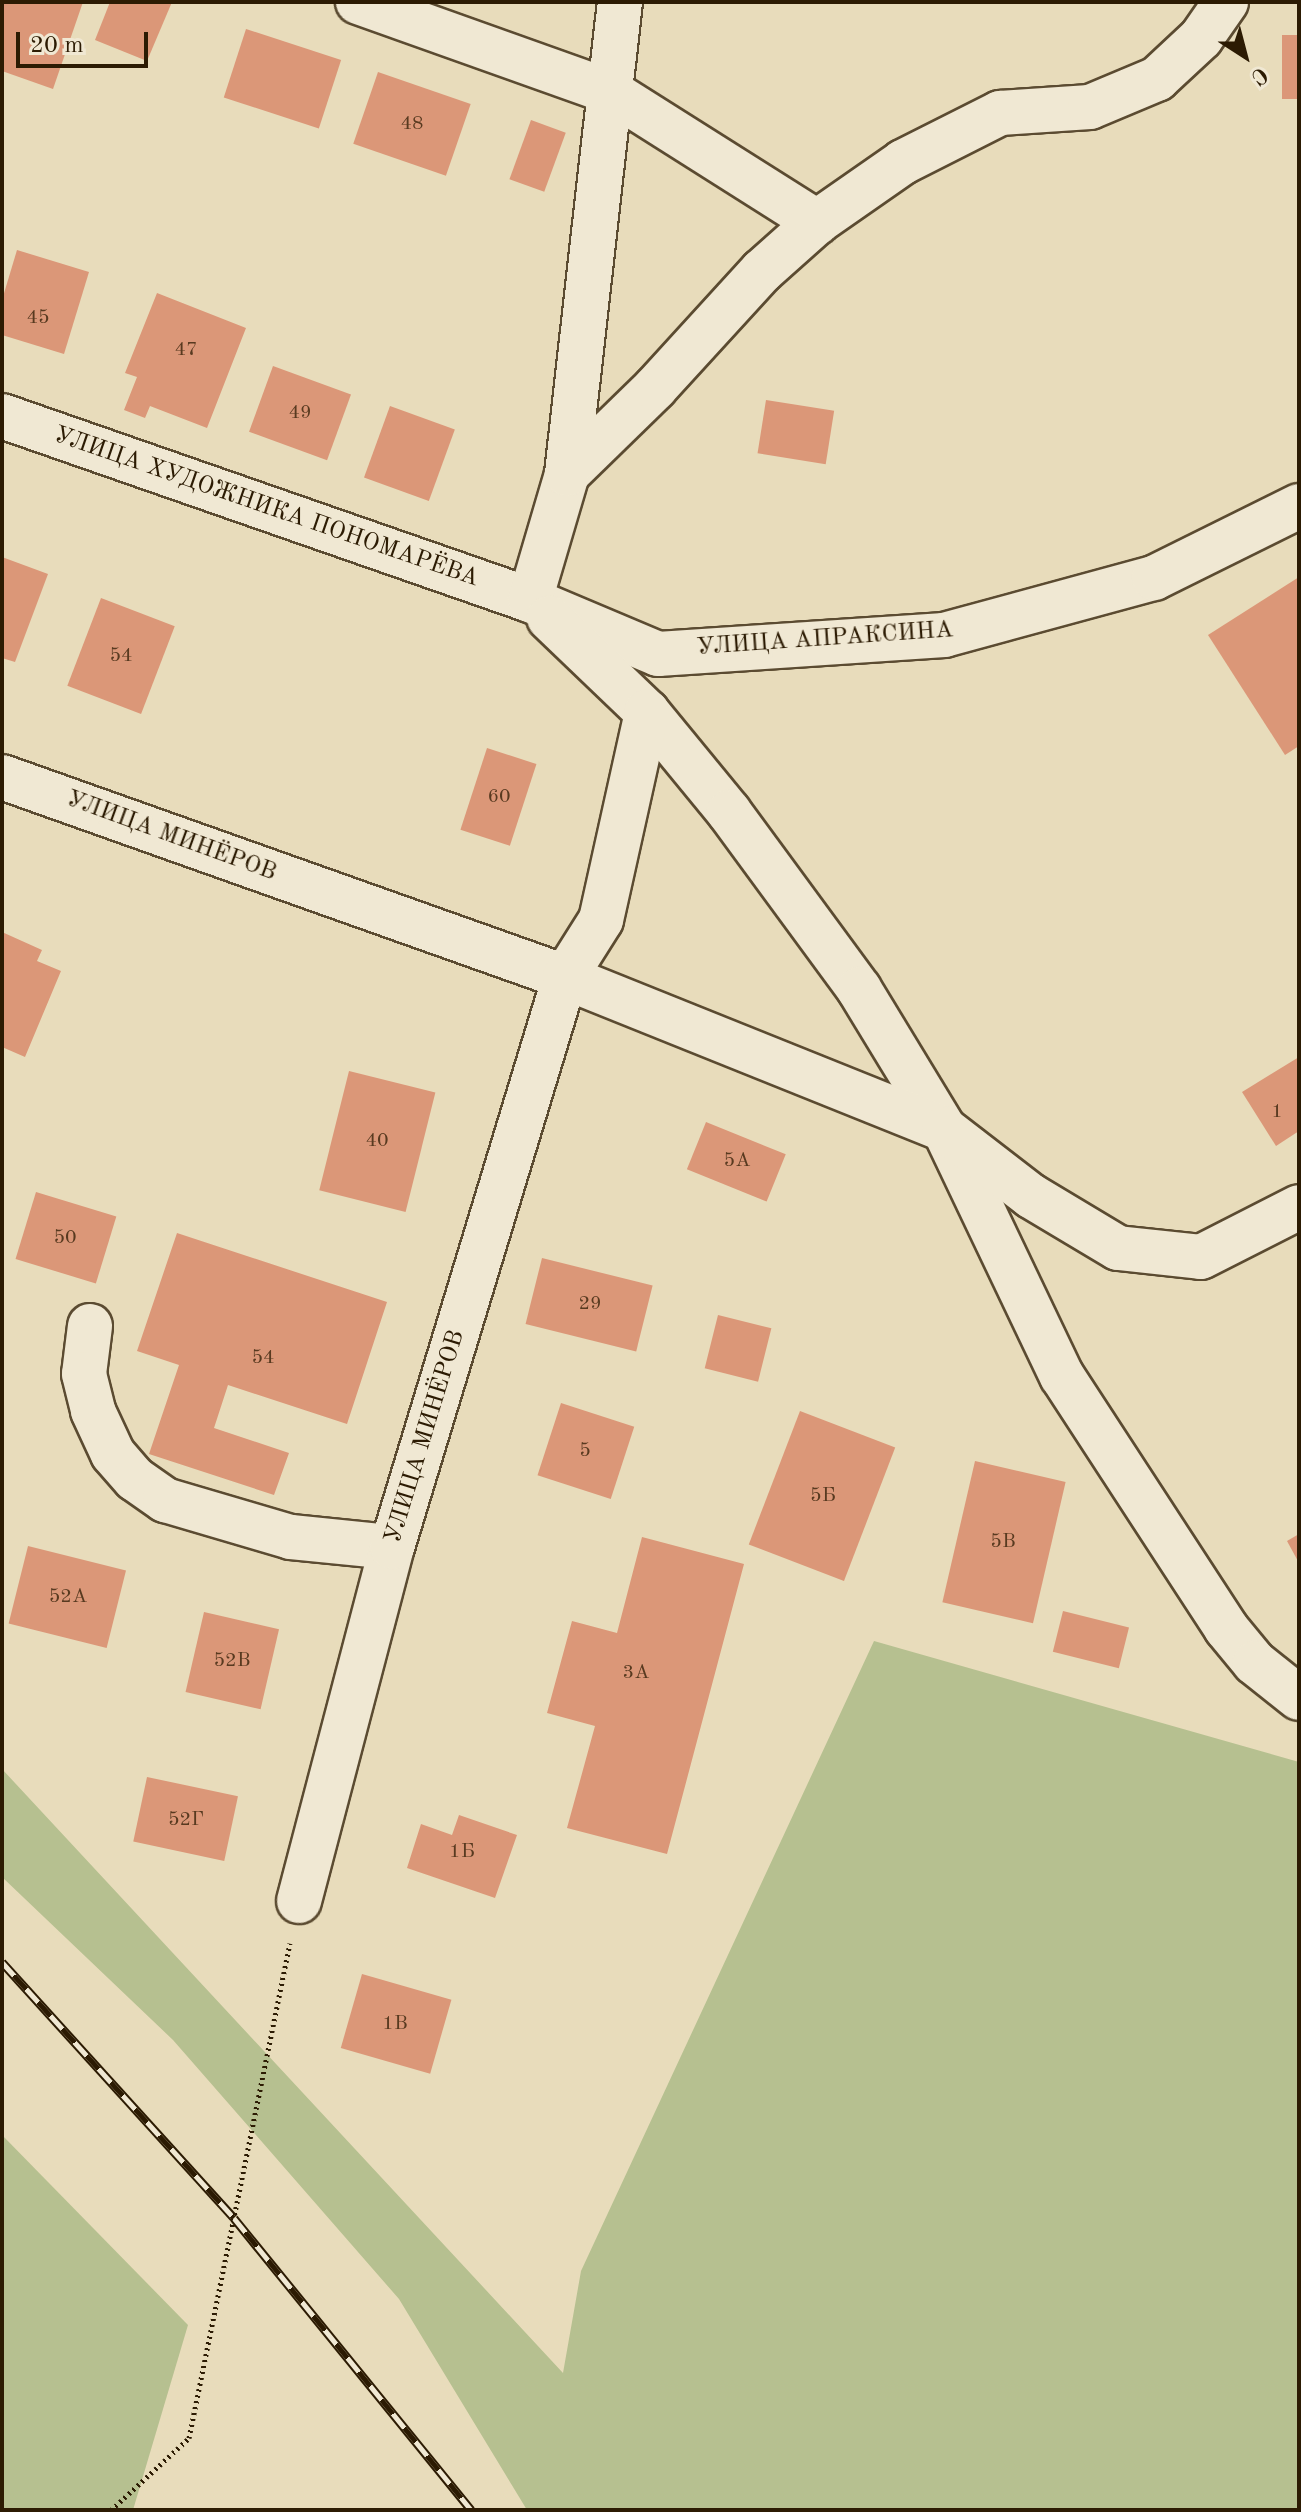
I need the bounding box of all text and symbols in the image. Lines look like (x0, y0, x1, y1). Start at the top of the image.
scale bar (20, 16, 152, 66)
north arrow (1205, 16, 1285, 96)
text: 20 m (30, 34, 84, 58)
text: С (1247, 62, 1271, 89)
house number: 48 (400, 112, 424, 136)
house number: 45 (26, 306, 50, 330)
house number: 47 (174, 338, 198, 362)
house number: 49 (288, 401, 312, 425)
street label: УЛИЦА ХУДОЖНИКА ПОНОМАРЁВА (50, 422, 482, 594)
street label: УЛИЦА АПРАКСИНА (696, 617, 954, 663)
house number: 54 (109, 644, 133, 668)
house number: 60 (487, 785, 511, 809)
street label: УЛИЦА МИНЁРОВ (62, 786, 280, 888)
house number: 1 (1271, 1100, 1283, 1124)
house number: 40 (365, 1129, 389, 1153)
house number: 5А (724, 1149, 750, 1173)
house number: 50 (53, 1226, 77, 1250)
house number: 29 (578, 1292, 602, 1316)
street label: УЛИЦА МИНЁРОВ (380, 1327, 472, 1547)
house number: 54 (251, 1346, 275, 1370)
house number: 5 (579, 1439, 591, 1463)
house number: 5Б (810, 1484, 836, 1508)
house number: 5В (990, 1530, 1016, 1554)
house number: 52А (49, 1585, 87, 1609)
house number: 52В (214, 1649, 250, 1673)
house number: 3А (623, 1661, 649, 1685)
house number: 52Г (168, 1808, 204, 1832)
house number: 1Б (449, 1840, 475, 1864)
house number: 1В (382, 2012, 408, 2036)

